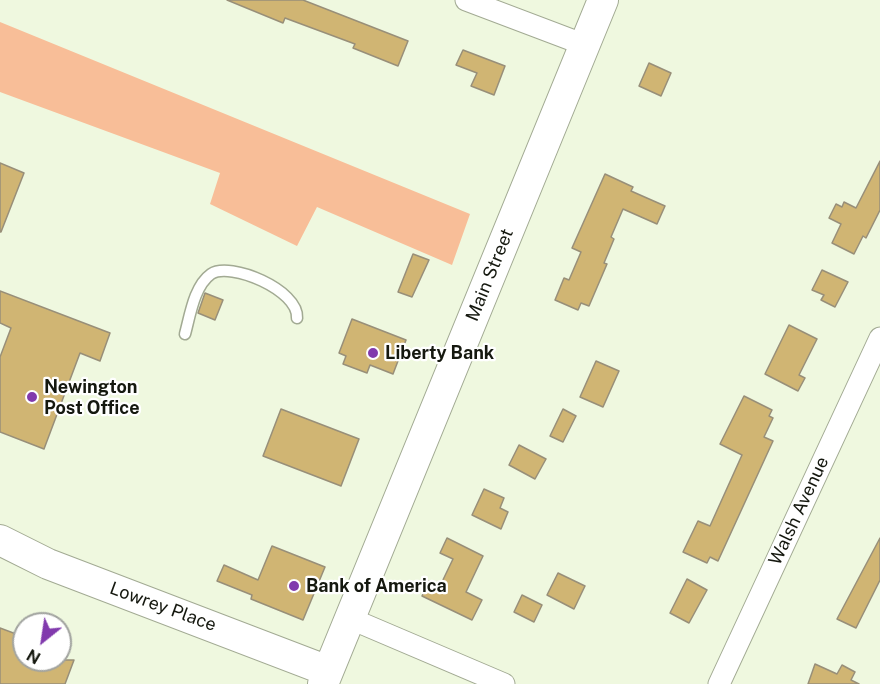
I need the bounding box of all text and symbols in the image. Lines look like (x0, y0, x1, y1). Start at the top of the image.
street label: Main Street (462, 226, 518, 324)
place label: Liberty Bank (385, 342, 494, 364)
marker: Liberty Bank (366, 346, 380, 360)
place label: Newington Post Office (44, 376, 140, 418)
marker: Newington Post Office (25, 390, 39, 404)
street label: Walsh Avenue (764, 453, 834, 569)
place label: Bank of America (306, 575, 447, 597)
street label: Lowrey Place (107, 578, 219, 636)
marker: Bank of America (287, 579, 301, 593)
north arrow (12, 612, 72, 672)
text: N (24, 645, 44, 668)

